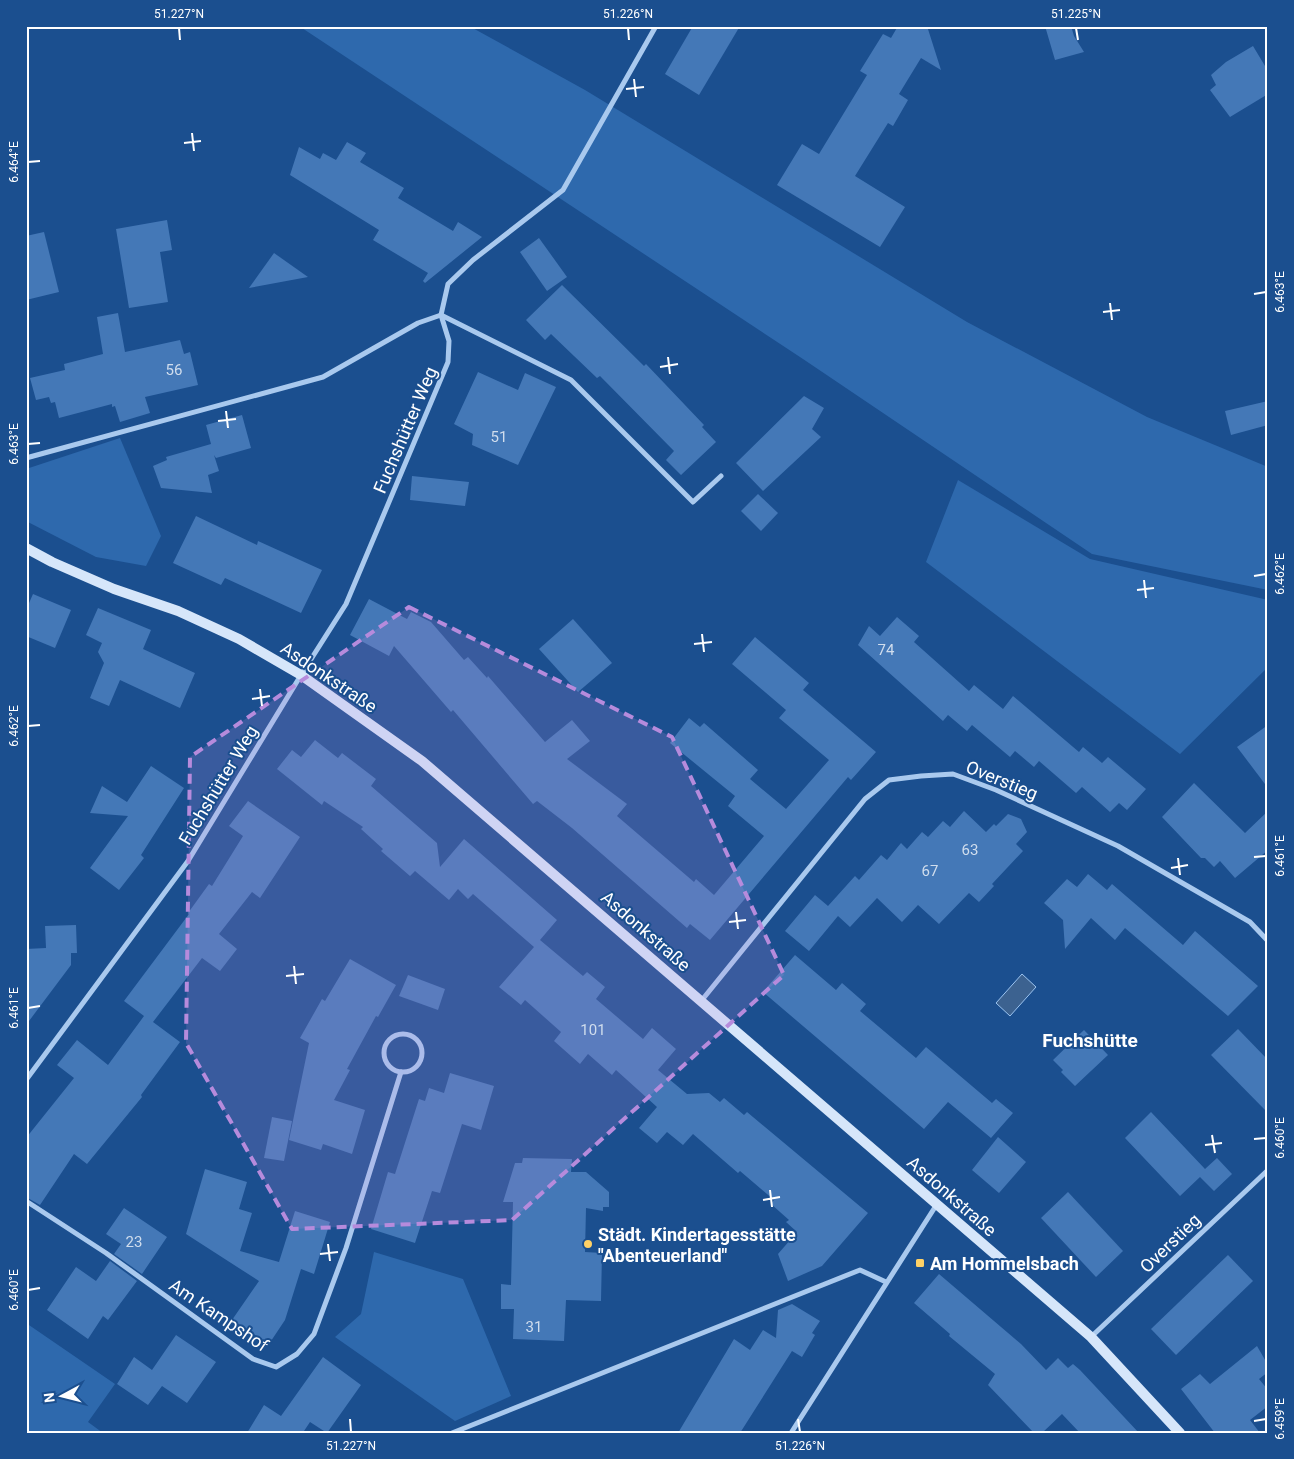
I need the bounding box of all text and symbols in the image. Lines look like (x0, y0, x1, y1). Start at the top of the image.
text: 51.227°N (154, 7, 204, 21)
text: 51.226°N (603, 7, 653, 21)
text: 51.225°N (1051, 7, 1101, 21)
text: 6.464°E (7, 141, 21, 183)
text: 6.463°E (1273, 271, 1287, 313)
house number: 56 (166, 361, 182, 379)
street label: Fuchshütter Weg (369, 364, 441, 496)
text: 6.463°E (7, 423, 21, 465)
house number: 51 (491, 428, 507, 446)
text: 6.462°E (1273, 553, 1287, 595)
street label: Asdonkstraße (277, 637, 381, 717)
house number: 74 (878, 641, 895, 659)
text: 6.462°E (7, 705, 21, 747)
street label: Fuchshütter Weg (174, 722, 262, 848)
street label: Overstieg (963, 756, 1041, 804)
text: 6.461°E (1273, 835, 1287, 877)
house number: 63 (962, 841, 978, 859)
house number: 67 (922, 862, 938, 880)
street label: Asdonkstraße (597, 887, 695, 975)
text: 6.461°E (7, 987, 21, 1029)
house number: 101 (580, 1021, 606, 1039)
district label: Fuchshütte (1042, 1029, 1138, 1052)
text: 6.460°E (1273, 1117, 1287, 1159)
street label: Asdonkstraße (903, 1152, 1001, 1240)
street label: Overstieg (1135, 1209, 1205, 1277)
place label: Städt. Kindertagesstätte "Abenteuerland" (598, 1224, 796, 1266)
house number: 23 (126, 1233, 142, 1251)
marker: Städt. Kindertagesstätte "Abenteuerland" (582, 1238, 594, 1250)
place label: Am Hommelsbach (930, 1253, 1079, 1274)
marker: Am Hommelsbach (914, 1257, 926, 1269)
text: 6.460°E (7, 1269, 21, 1311)
street label: Am Kampshof (166, 1274, 273, 1356)
house number: 31 (526, 1318, 542, 1336)
north arrow (38, 1372, 88, 1422)
text: N (41, 1392, 58, 1403)
text: 6.459°E (1273, 1398, 1287, 1440)
text: 51.227°N (326, 1439, 376, 1453)
text: 51.226°N (775, 1439, 825, 1453)

